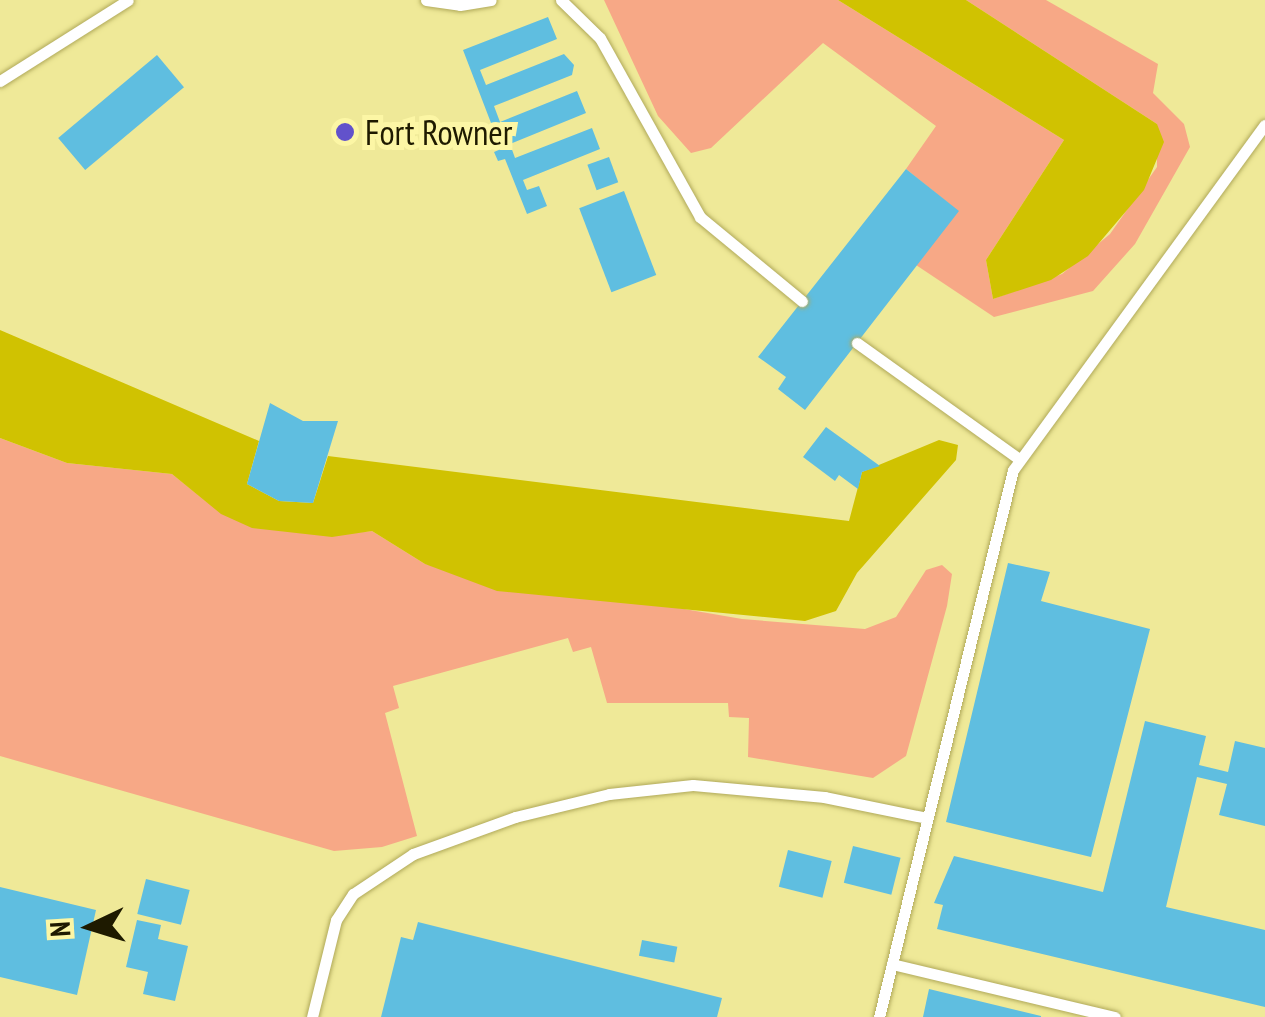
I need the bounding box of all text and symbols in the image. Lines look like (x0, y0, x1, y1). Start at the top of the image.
place label: Fort Rowner (365, 111, 512, 153)
marker: Fort Rowner (334, 121, 356, 143)
north arrow (40, 877, 140, 977)
text: N (41, 920, 79, 938)

